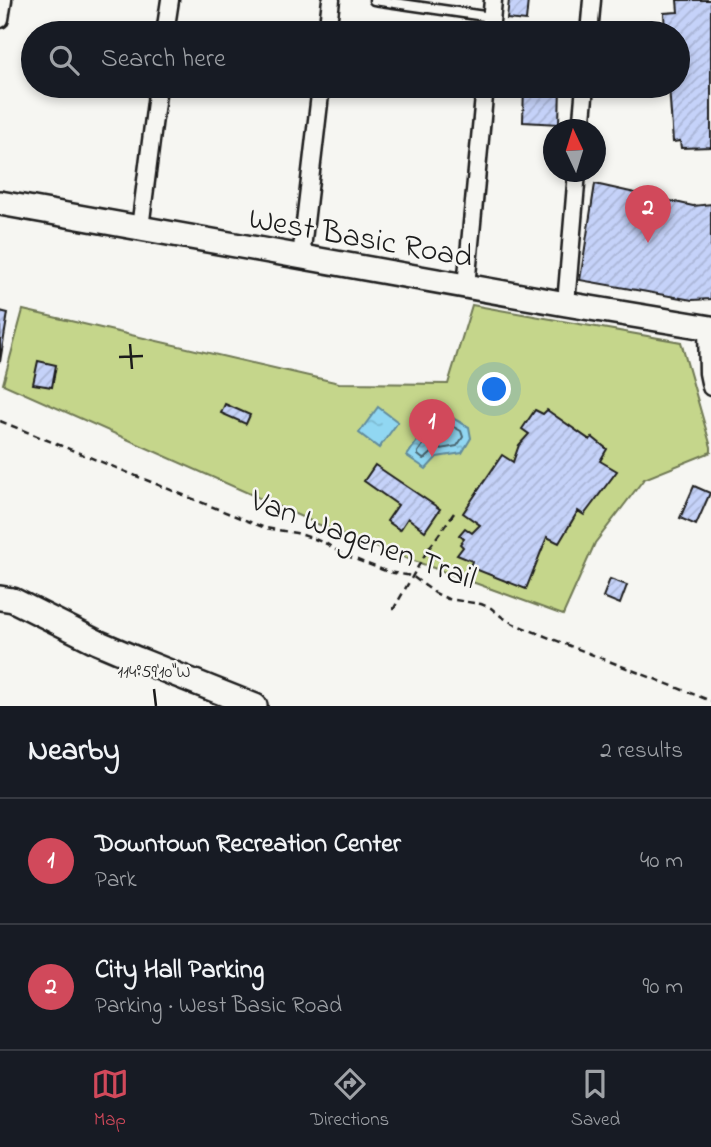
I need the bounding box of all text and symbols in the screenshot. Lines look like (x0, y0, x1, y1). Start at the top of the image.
search box (21, 21, 690, 98)
icon: search (45, 41, 83, 79)
text: Search here (101, 41, 226, 79)
north arrow (543, 119, 606, 182)
pin: 2 (625, 185, 671, 243)
street label: West Basic Road (245, 197, 476, 282)
your location (477, 372, 511, 406)
pin: 1 (409, 399, 455, 457)
street label: Van Wagenen Trail (242, 478, 482, 604)
text: 114°59'10"W (118, 660, 191, 686)
text: Nearby (28, 730, 120, 774)
text: 2 results (600, 735, 683, 768)
text: Downtown Recreation Center (95, 826, 401, 864)
text: 1 (47, 845, 55, 878)
text: 40 m (640, 845, 683, 878)
text: Park (95, 864, 137, 897)
text: City Hall Parking (95, 952, 264, 990)
text: 2 (45, 971, 57, 1004)
text: 90 m (643, 971, 683, 1004)
text: Parking · West Basic Road (95, 990, 342, 1023)
tab: Map (91, 1065, 129, 1134)
tab: Directions (310, 1065, 389, 1134)
tab: Saved (571, 1065, 620, 1134)

